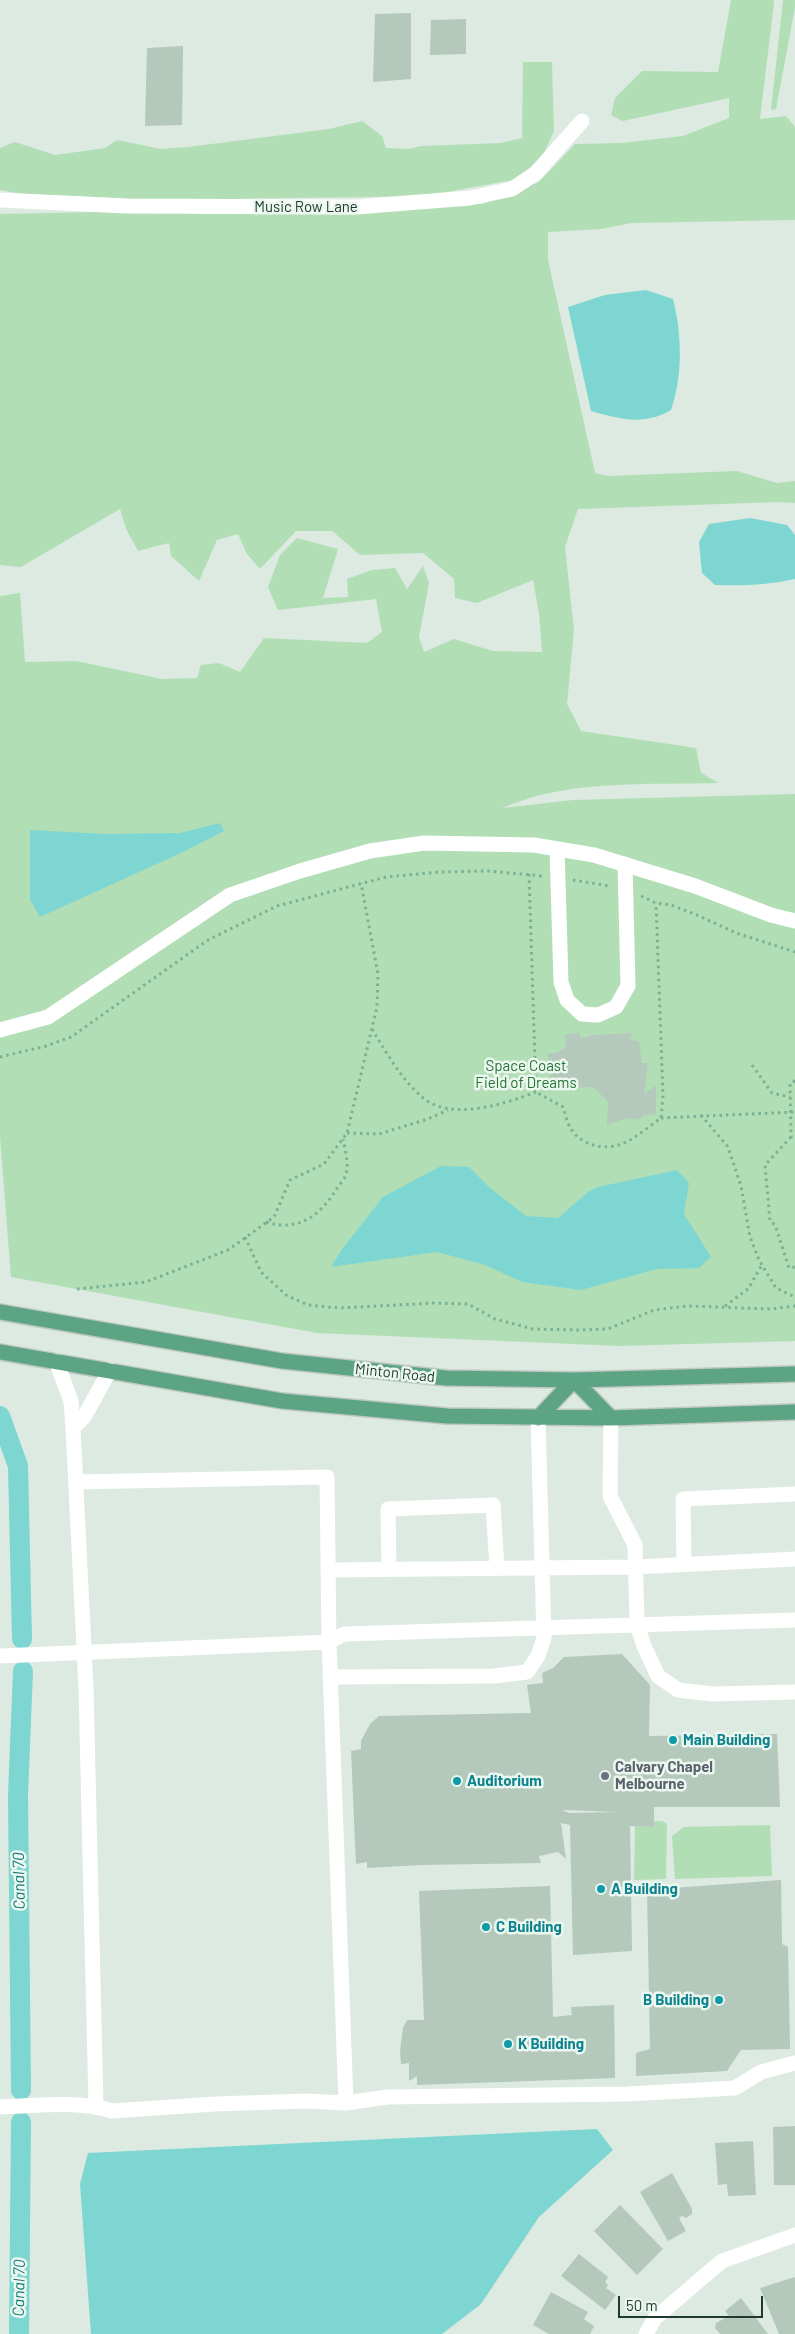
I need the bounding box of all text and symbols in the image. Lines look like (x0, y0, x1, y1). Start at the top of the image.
street label: Music Row Lane (254, 198, 358, 216)
park label: Space Coast Field of Dreams (475, 1057, 577, 1092)
street label: Minton Road (354, 1360, 436, 1386)
place label: Main Building (683, 1731, 770, 1749)
marker: Main Building (667, 1734, 679, 1746)
place label: Calvary Chapel Melbourne (615, 1758, 713, 1793)
marker: Calvary Chapel Melbourne (599, 1770, 611, 1782)
place label: Auditorium (467, 1772, 542, 1790)
marker: Auditorium (451, 1775, 463, 1787)
water label: Canal 70 (9, 1852, 29, 1910)
place label: A Building (611, 1880, 678, 1898)
marker: A Building (595, 1883, 607, 1895)
place label: C Building (496, 1918, 562, 1936)
marker: C Building (480, 1921, 492, 1933)
place label: B Building (643, 1991, 709, 2009)
marker: B Building (713, 1994, 725, 2006)
place label: K Building (518, 2035, 584, 2053)
marker: K Building (502, 2038, 514, 2050)
water label: Canal 70 (9, 2259, 29, 2317)
scale bar (620, 2286, 765, 2318)
text: 50 m (626, 2296, 658, 2314)

